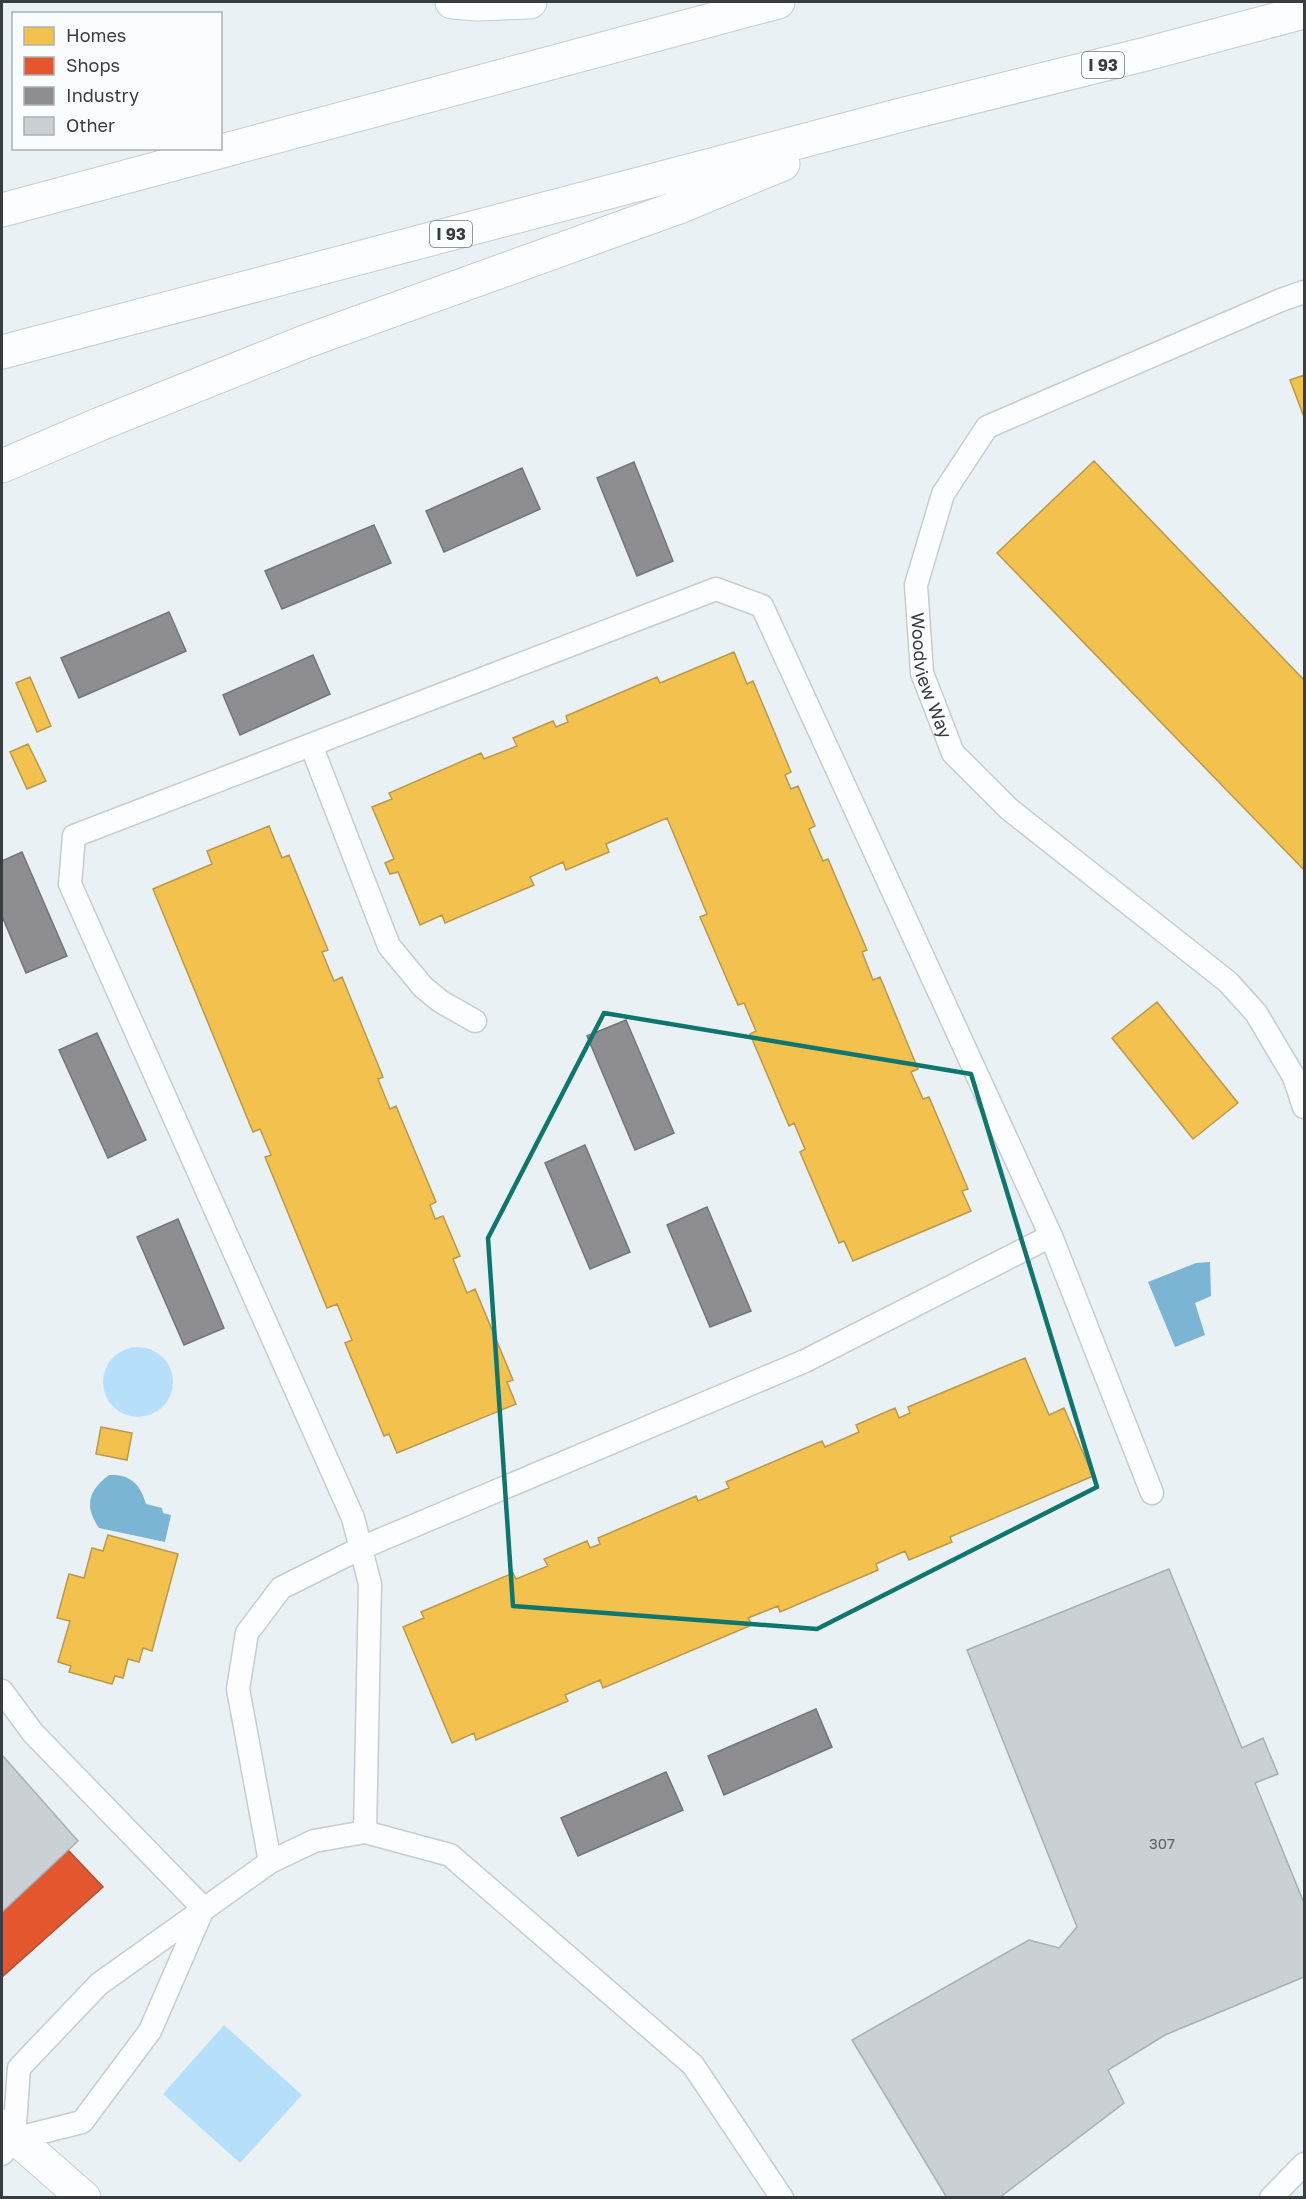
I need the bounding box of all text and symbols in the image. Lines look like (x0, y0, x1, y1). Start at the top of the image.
legend (12, 12, 222, 150)
text: Homes (66, 24, 126, 46)
road number: I 93 (1082, 52, 1124, 78)
text: Shops (66, 54, 120, 76)
text: Industry (66, 84, 139, 106)
text: Other (66, 114, 115, 136)
road number: I 93 (430, 221, 472, 247)
street label: Woodview Way (907, 611, 957, 741)
house number: 307 (1149, 1834, 1175, 1852)

